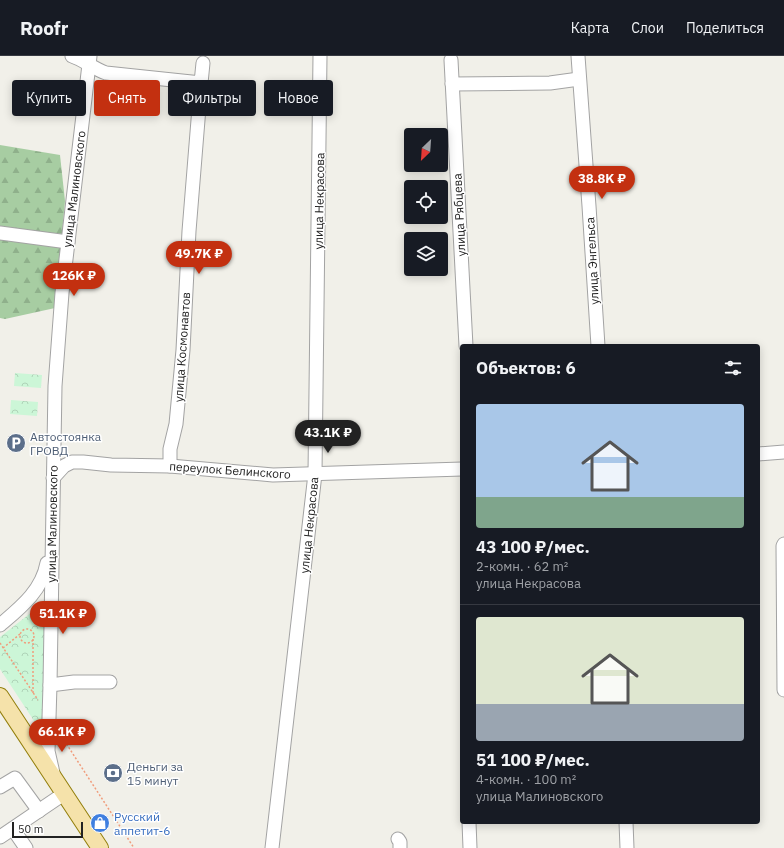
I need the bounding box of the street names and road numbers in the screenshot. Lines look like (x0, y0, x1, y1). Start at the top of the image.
street label: улица Малиновского (59, 129, 89, 248)
street label: улица Некрасова (311, 152, 327, 250)
street label: улица Рябцева (449, 172, 469, 257)
street label: улица Энгельса (582, 216, 602, 305)
street label: улица Космонавтов (171, 291, 193, 403)
street label: переулок Белинского (169, 458, 291, 482)
street label: улица Малиновского (43, 465, 61, 583)
street label: улица Некрасова (296, 475, 322, 574)

